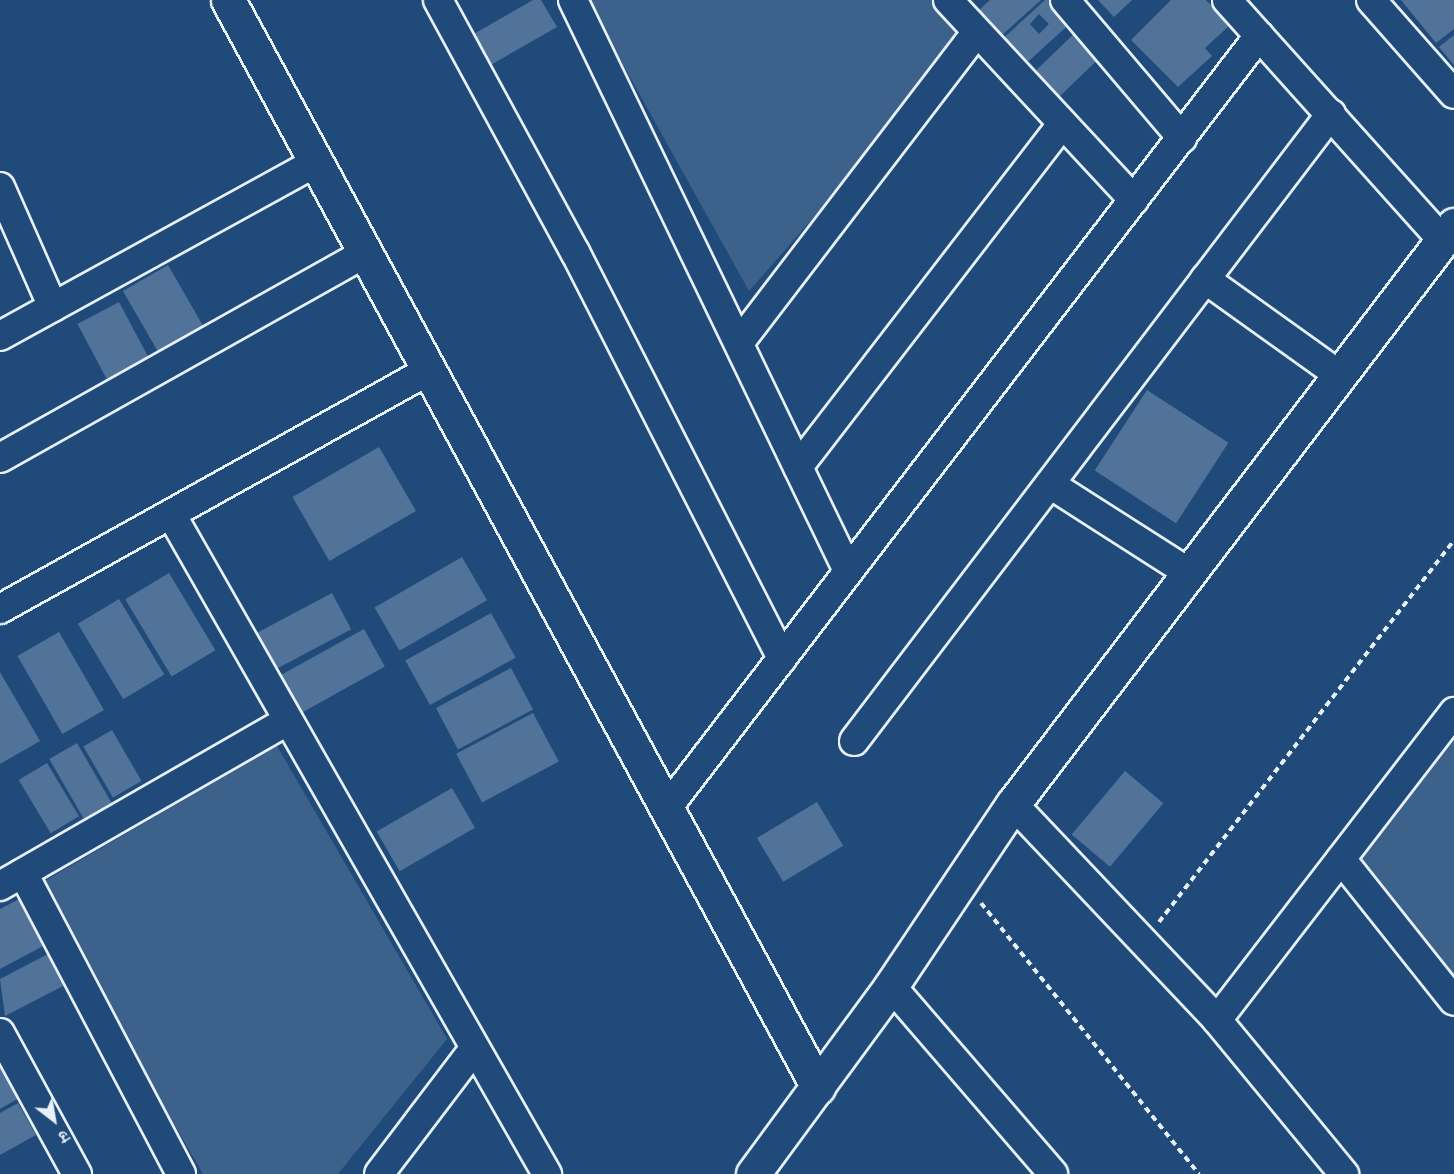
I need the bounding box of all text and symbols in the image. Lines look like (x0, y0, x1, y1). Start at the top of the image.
north arrow (24, 1090, 84, 1150)
text: उ (54, 1124, 73, 1148)

